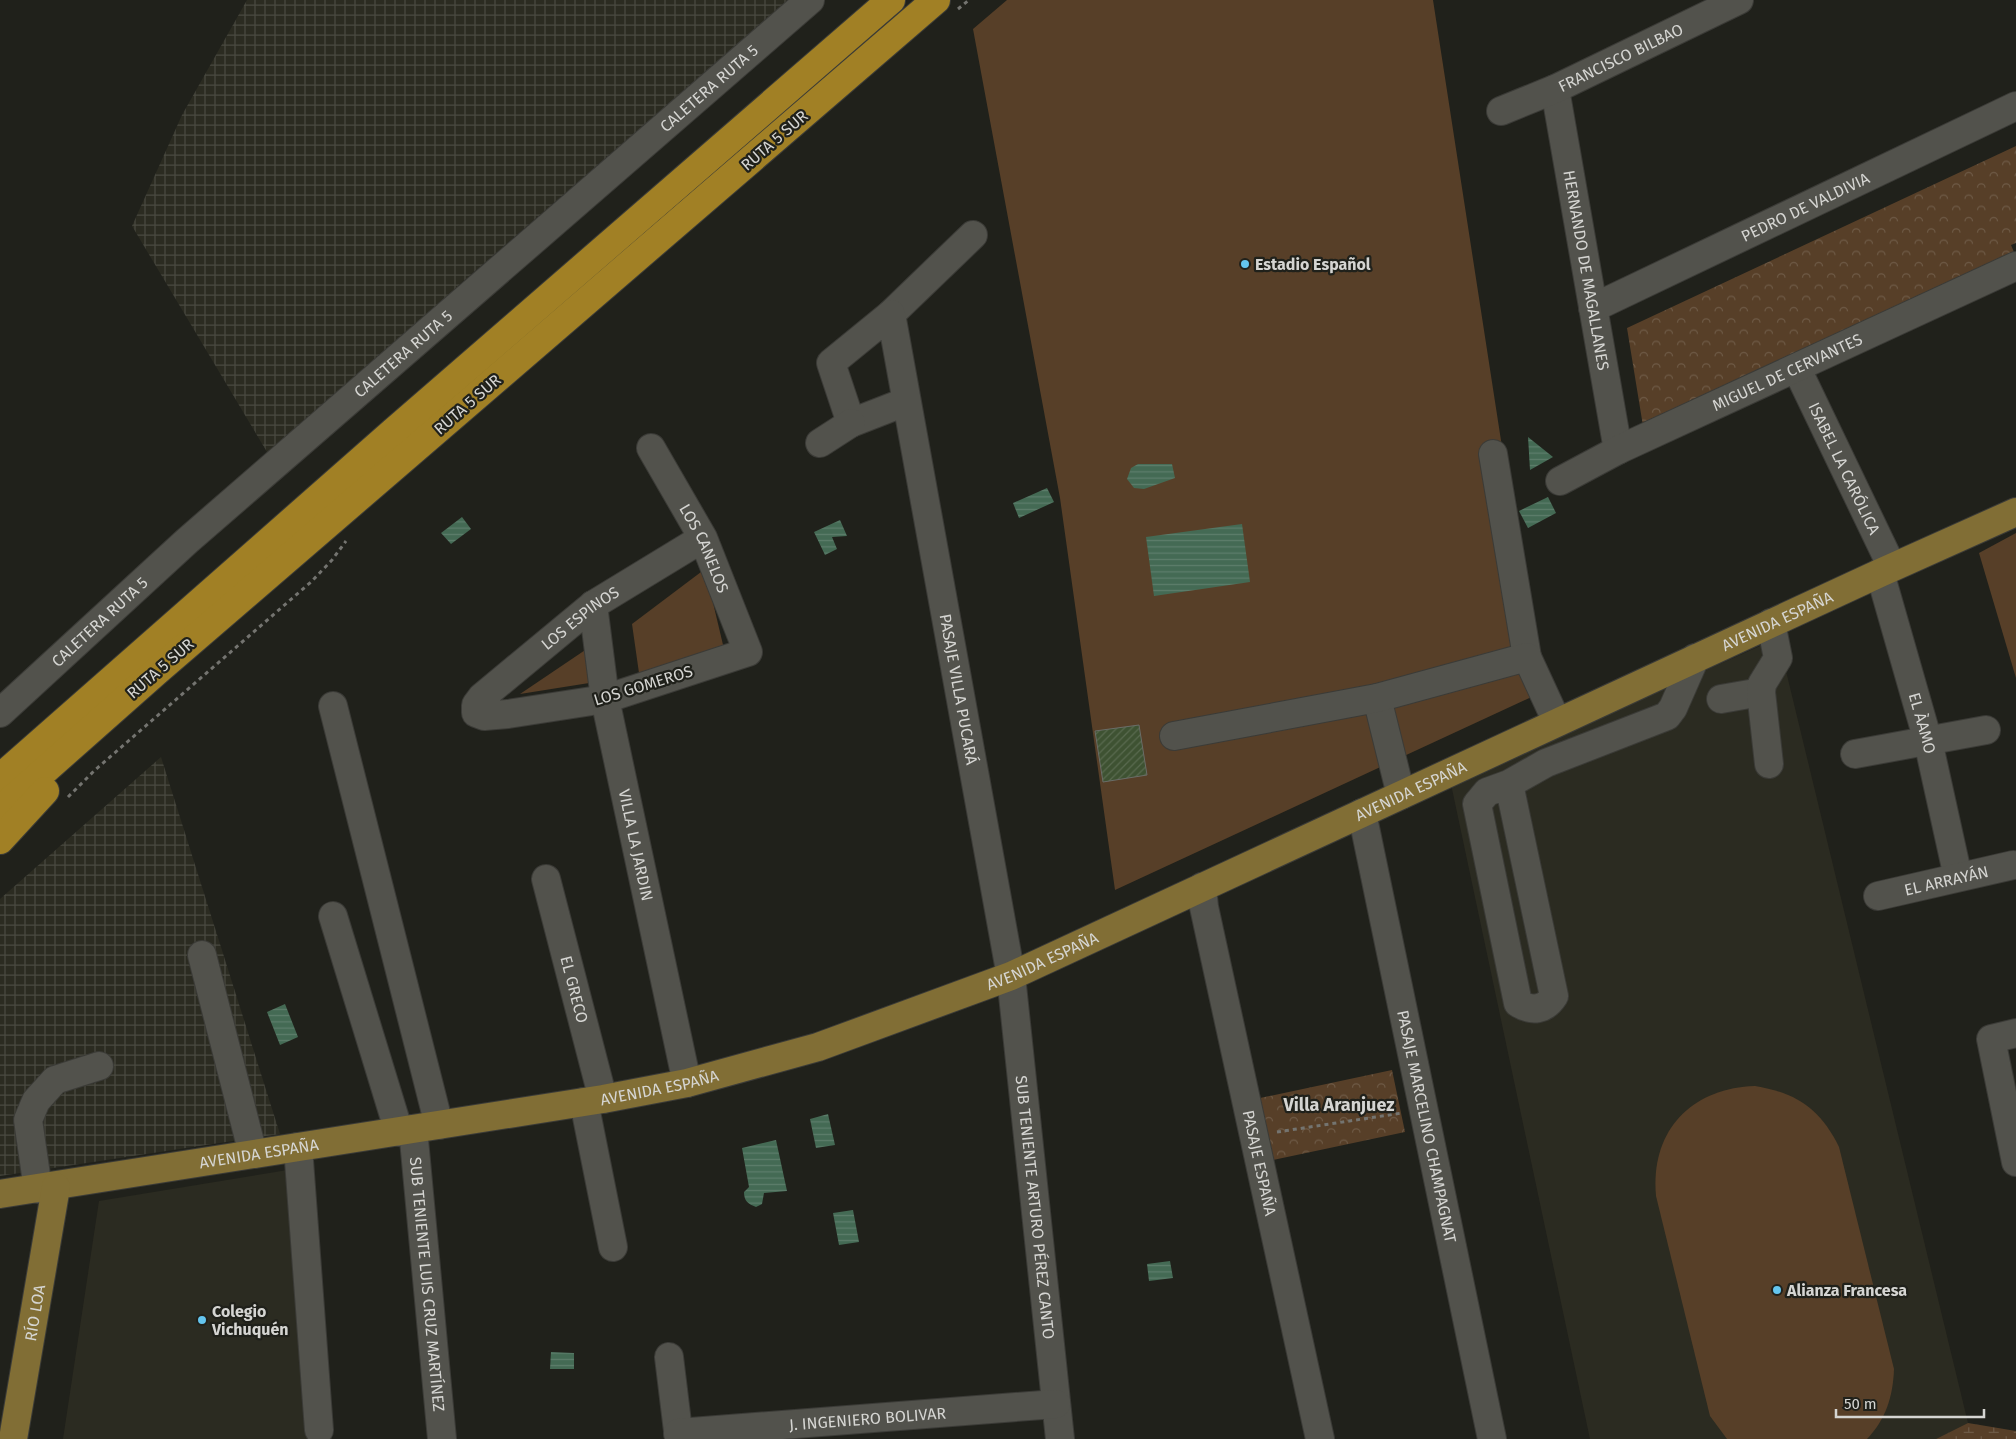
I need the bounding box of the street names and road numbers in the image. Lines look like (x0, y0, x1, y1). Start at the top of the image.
street label: FRANCISCO BILBAO (1555, 20, 1686, 96)
street label: CALETERA RUTA 5 (656, 41, 762, 136)
street label: RUTA 5 SUR (737, 106, 812, 175)
street label: PEDRO DE VALDIVIA (1738, 168, 1873, 246)
street label: HERNANDO DE MAGALLANES (1559, 169, 1613, 372)
street label: CALETERA RUTA 5 (350, 306, 456, 402)
street label: MIGUEL DE CERVANTES (1709, 329, 1866, 415)
street label: RUTA 5 SUR (430, 370, 505, 439)
street label: ISABEL LA CARÓLICA (1804, 399, 1884, 538)
street label: LOS CANELOS (675, 501, 733, 596)
street label: CALETERA RUTA 5 (48, 573, 152, 671)
street label: LOS ESPINOS (538, 582, 623, 654)
street label: AVENIDA ESPAÑA (1719, 587, 1837, 655)
street label: PASAJE VILLA PUCARÁ (936, 612, 983, 767)
street label: RUTA 5 SUR (123, 634, 198, 703)
street label: LOS GOMEROS (591, 661, 695, 710)
street label: EL ÀAMO (1905, 690, 1939, 755)
street label: AVENIDA ESPAÑA (1352, 757, 1470, 825)
street label: VILLA LA JARDIN (614, 787, 657, 903)
street label: EL ARRAYÁN (1902, 862, 1990, 900)
street label: AVENIDA ESPAÑA (984, 928, 1102, 994)
street label: EL GRECO (556, 954, 592, 1025)
street label: PASAJE MARCELINO CHAMPAGNAT (1393, 1008, 1460, 1245)
street label: AVENIDA ESPAÑA (599, 1066, 722, 1109)
street label: SUB TENIENTE ARTURO PÉREZ CANTO (1012, 1074, 1058, 1340)
street label: PASAJE ESPAÑA (1239, 1108, 1280, 1218)
street label: AVENIDA ESPAÑA (198, 1135, 321, 1172)
street label: SUB TENIENTE LUIS CRUZ MARTÍNEZ (406, 1156, 448, 1413)
street label: RÍO LOA (21, 1282, 49, 1343)
street label: J. INGENIERO BOLIVAR (788, 1403, 947, 1434)

